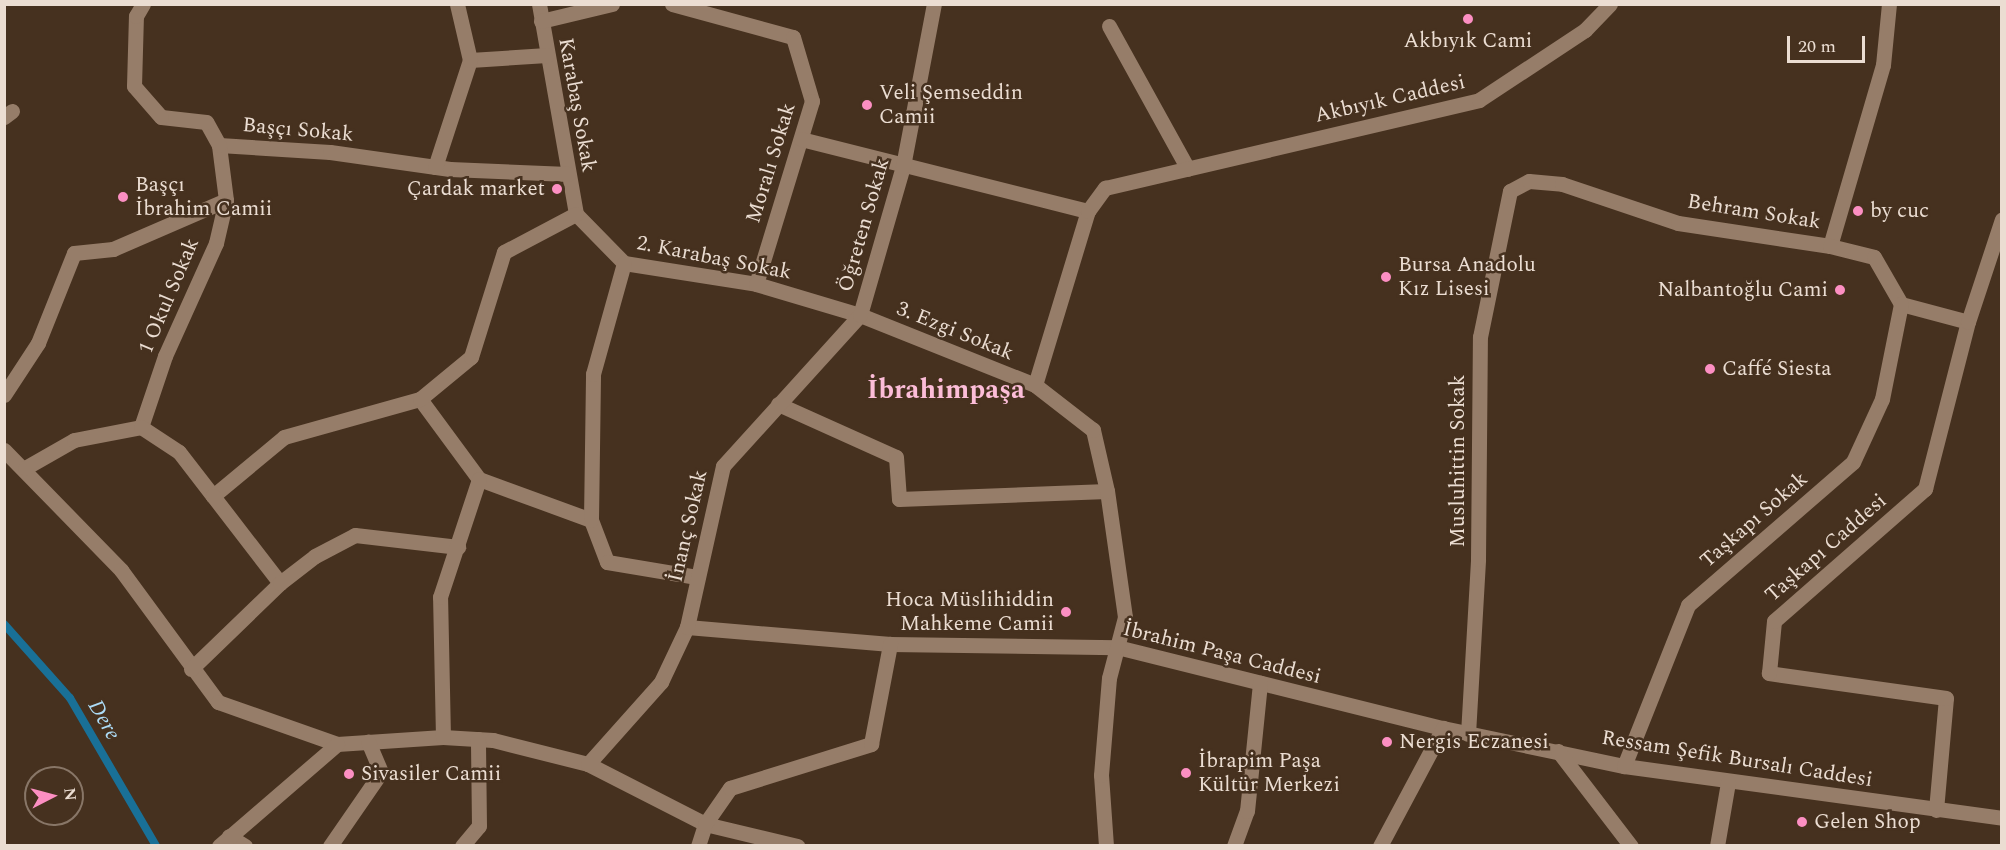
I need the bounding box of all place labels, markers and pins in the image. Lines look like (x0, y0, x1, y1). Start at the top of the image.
marker: Akbıyık Cami (1461, 12, 1475, 26)
place label: Akbıyık Cami (1404, 28, 1532, 54)
place label: Veli Şemseddin Camii (879, 80, 1023, 130)
marker: Veli Şemseddin Camii (860, 98, 874, 112)
place label: Başçı İbrahim Camii (135, 172, 272, 222)
place label: Çardak market (407, 176, 545, 202)
marker: Çardak market (550, 182, 564, 196)
marker: Başçı İbrahim Camii (116, 190, 130, 204)
place label: by cuc (1870, 198, 1929, 224)
marker: by cuc (1851, 204, 1865, 218)
place label: Bursa Anadolu Kız Lisesi (1398, 252, 1536, 302)
marker: Bursa Anadolu Kız Lisesi (1379, 270, 1393, 284)
place label: Nalbantoğlu Cami (1657, 277, 1828, 303)
marker: Nalbantoğlu Cami (1833, 283, 1847, 297)
place label: Caffé Siesta (1722, 356, 1832, 382)
marker: Caffé Siesta (1703, 362, 1717, 376)
place label: Hoca Müslihiddin Mahkeme Camii (885, 587, 1054, 637)
marker: Hoca Müslihiddin Mahkeme Camii (1059, 605, 1073, 619)
place label: Nergis Eczanesi (1399, 729, 1549, 755)
marker: Nergis Eczanesi (1380, 735, 1394, 749)
place label: İbrapim Paşa Kültür Merkezi (1198, 748, 1340, 798)
place label: Sivasiler Camii (361, 761, 501, 787)
marker: İbrapim Paşa Kültür Merkezi (1179, 766, 1193, 780)
marker: Sivasiler Camii (342, 767, 356, 781)
place label: Gelen Shop (1814, 809, 1921, 835)
marker: Gelen Shop (1795, 815, 1809, 829)

